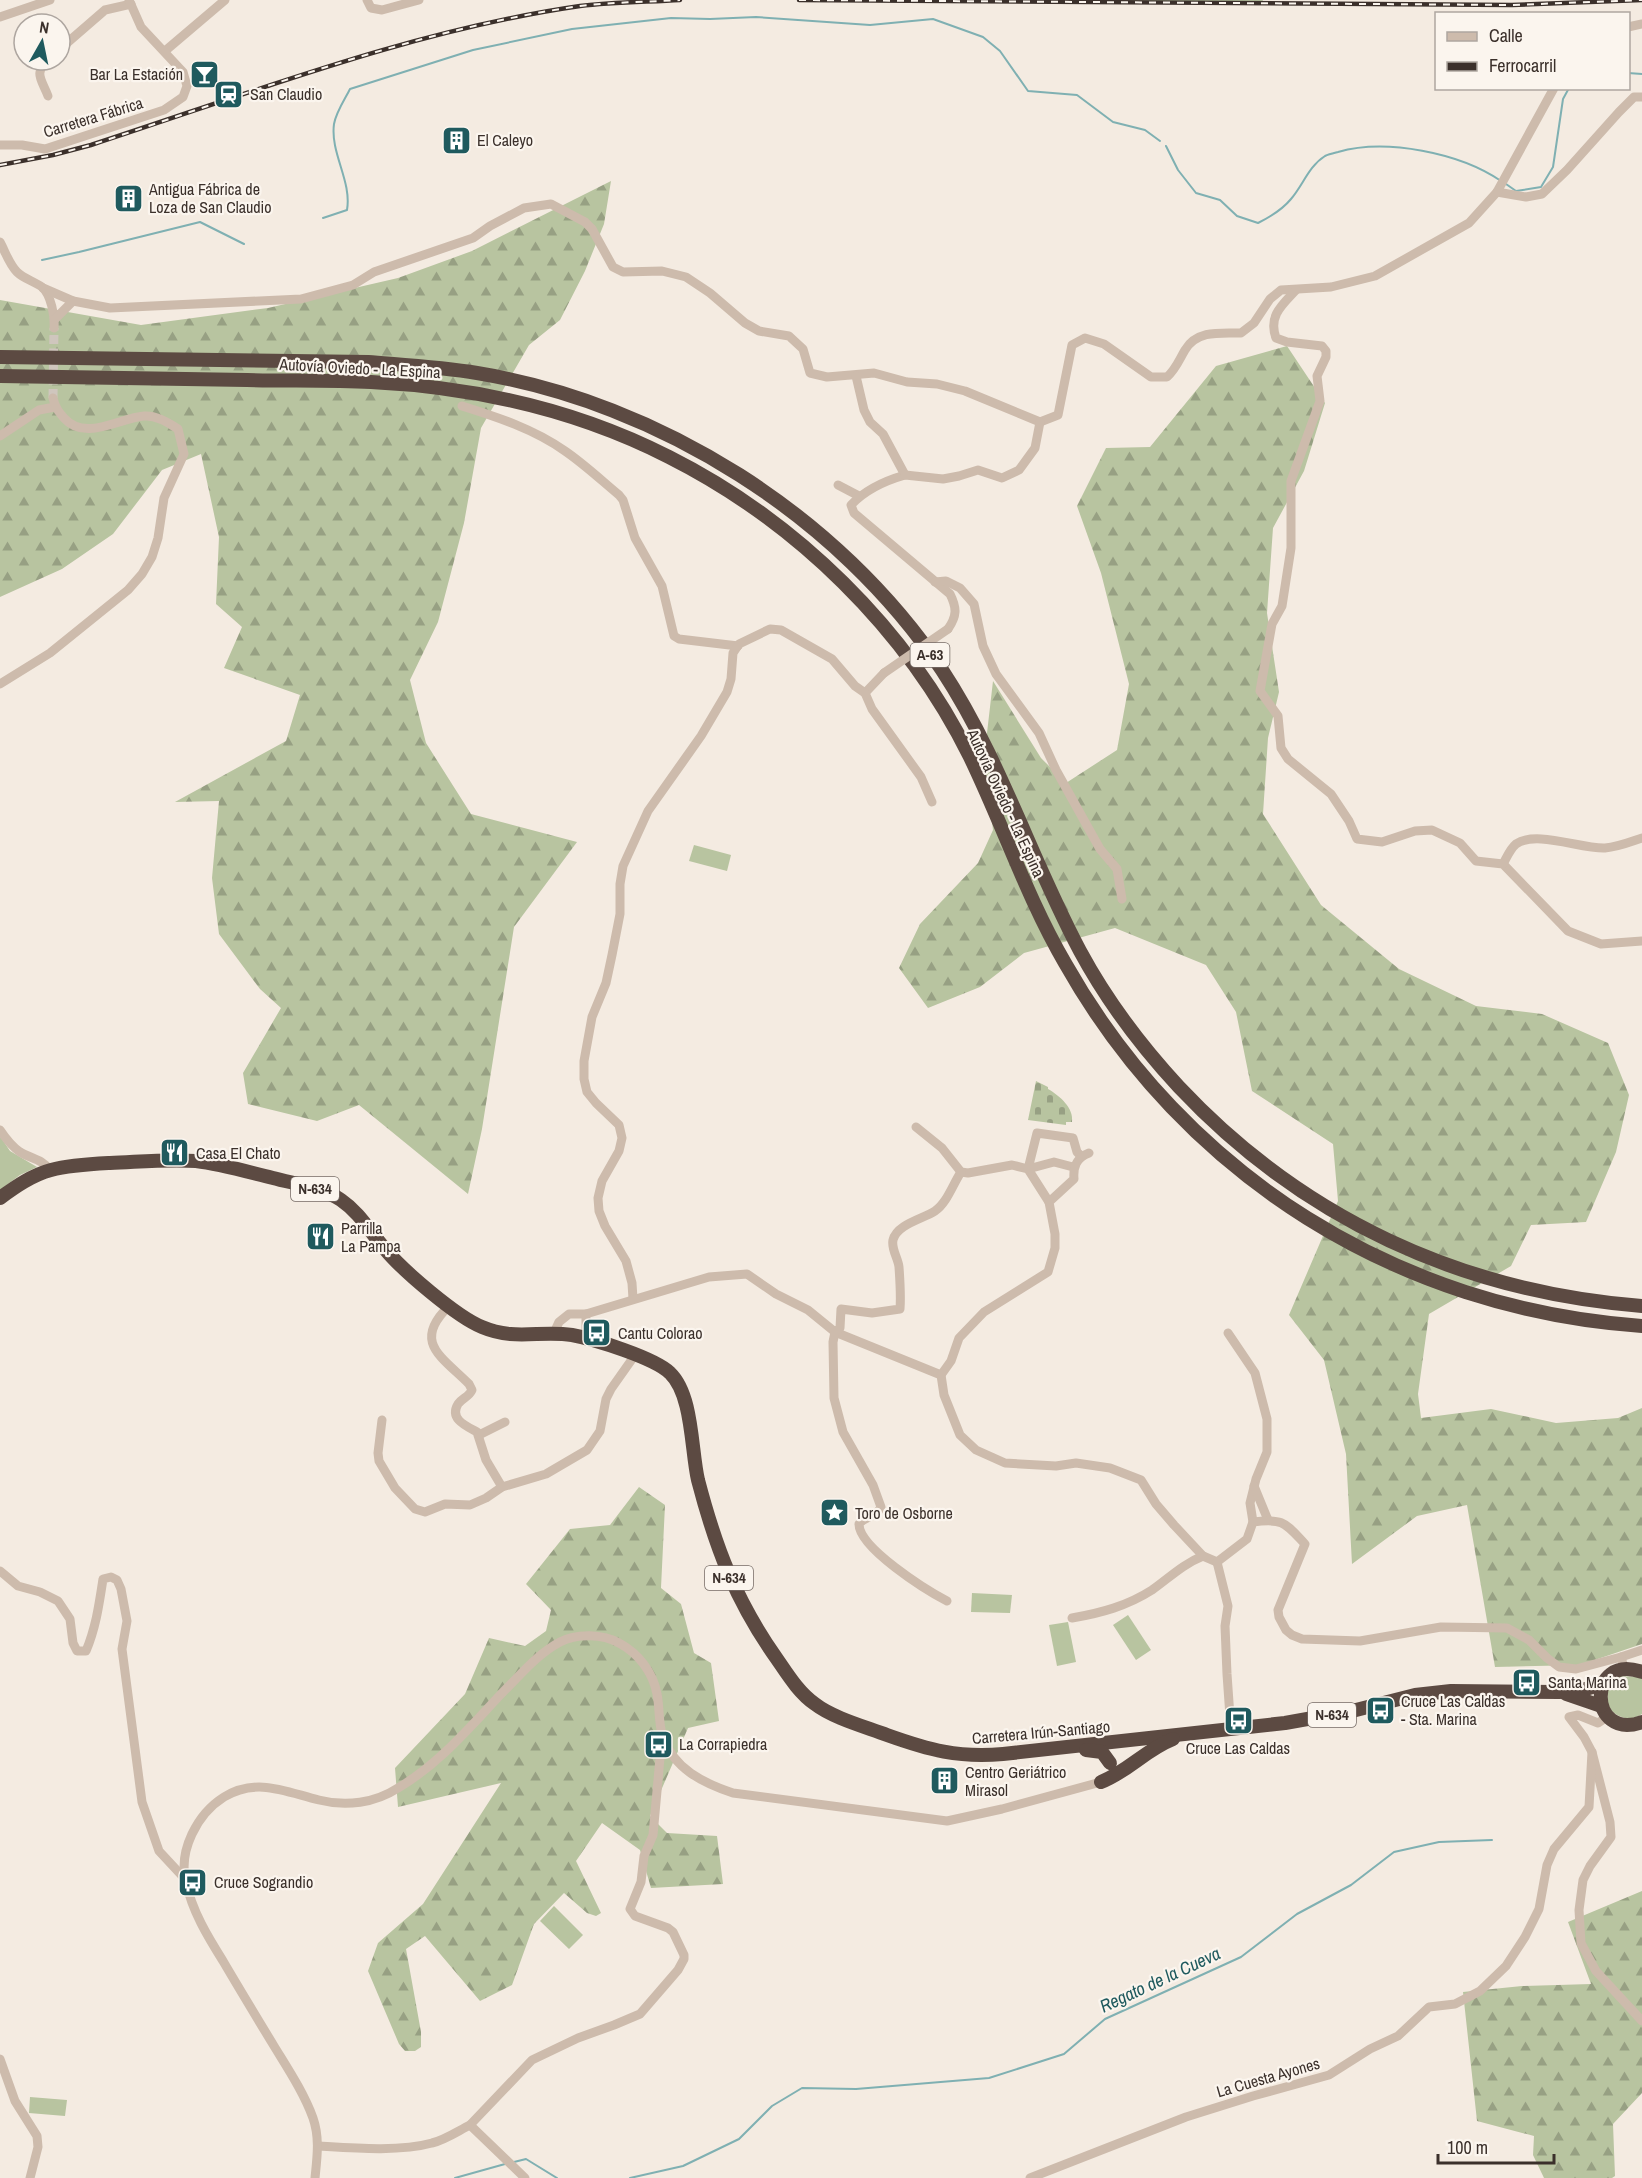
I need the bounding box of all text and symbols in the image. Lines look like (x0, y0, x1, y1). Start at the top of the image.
north arrow (12, 12, 72, 72)
legend (1435, 12, 1630, 90)
text: N (38, 16, 51, 39)
text: Calle (1489, 23, 1523, 48)
text: Ferrocarril (1489, 53, 1556, 78)
bar icon: Bar La Estación (188, 58, 220, 90)
place label: Bar La Estación (90, 63, 183, 85)
station icon: San Claudio (213, 78, 245, 110)
place label: San Claudio (250, 83, 322, 105)
street label: Carretera Fábrica (41, 91, 146, 143)
building icon: El Caleyo (440, 124, 472, 156)
place label: El Caleyo (477, 129, 533, 151)
place label: Antigua Fábrica de Loza de San Claudio (148, 178, 272, 218)
building icon: Antigua Fábrica de Loza de San Claudio (112, 182, 144, 214)
street label: Autovía Oviedo - La Espina (278, 353, 442, 383)
road number: A-63 (910, 643, 950, 667)
street label: Autovía Oviedo - La Espina (962, 724, 1050, 881)
restaurant icon: Casa El Chato (159, 1137, 191, 1169)
place label: Casa El Chato (196, 1142, 281, 1164)
road number: N-634 (291, 1177, 339, 1201)
place label: Parrilla La Pampa (341, 1217, 402, 1257)
restaurant icon: Parrilla La Pampa (304, 1221, 336, 1253)
bus stop icon: Cantu Colorao (581, 1317, 613, 1349)
place label: Cantu Colorao (618, 1322, 703, 1344)
place icon: Toro de Osborne (818, 1497, 850, 1529)
place label: Toro de Osborne (855, 1502, 953, 1524)
road number: N-634 (705, 1566, 753, 1590)
bus stop icon: Santa Marina (1511, 1666, 1543, 1698)
place label: Santa Marina (1548, 1671, 1627, 1693)
place label: Cruce Las Caldas - Sta. Marina (1401, 1690, 1505, 1730)
bus stop icon: Cruce Las Caldas - Sta. Marina (1364, 1694, 1396, 1726)
road number: N-634 (1308, 1703, 1356, 1727)
bus stop icon: Cruce Las Caldas (1222, 1704, 1254, 1736)
street label: Carretera Irún-Santiago (971, 1715, 1111, 1749)
bus stop icon: La Corrapiedra (642, 1728, 674, 1760)
place label: La Corrapiedra (679, 1733, 768, 1755)
place label: Cruce Las Caldas (1186, 1737, 1290, 1759)
place label: Centro Geriátrico Mirasol (965, 1761, 1066, 1801)
building icon: Centro Geriátrico Mirasol (928, 1765, 960, 1797)
bus stop icon: Cruce Sograndio (177, 1866, 209, 1898)
place label: Cruce Sograndio (214, 1871, 313, 1893)
water label: Regato de la Cueva (1095, 1941, 1224, 2018)
street label: La Cuesta Ayones (1214, 2052, 1322, 2102)
scale bar (1438, 2127, 1554, 2165)
text: 100 m (1447, 2135, 1488, 2160)

